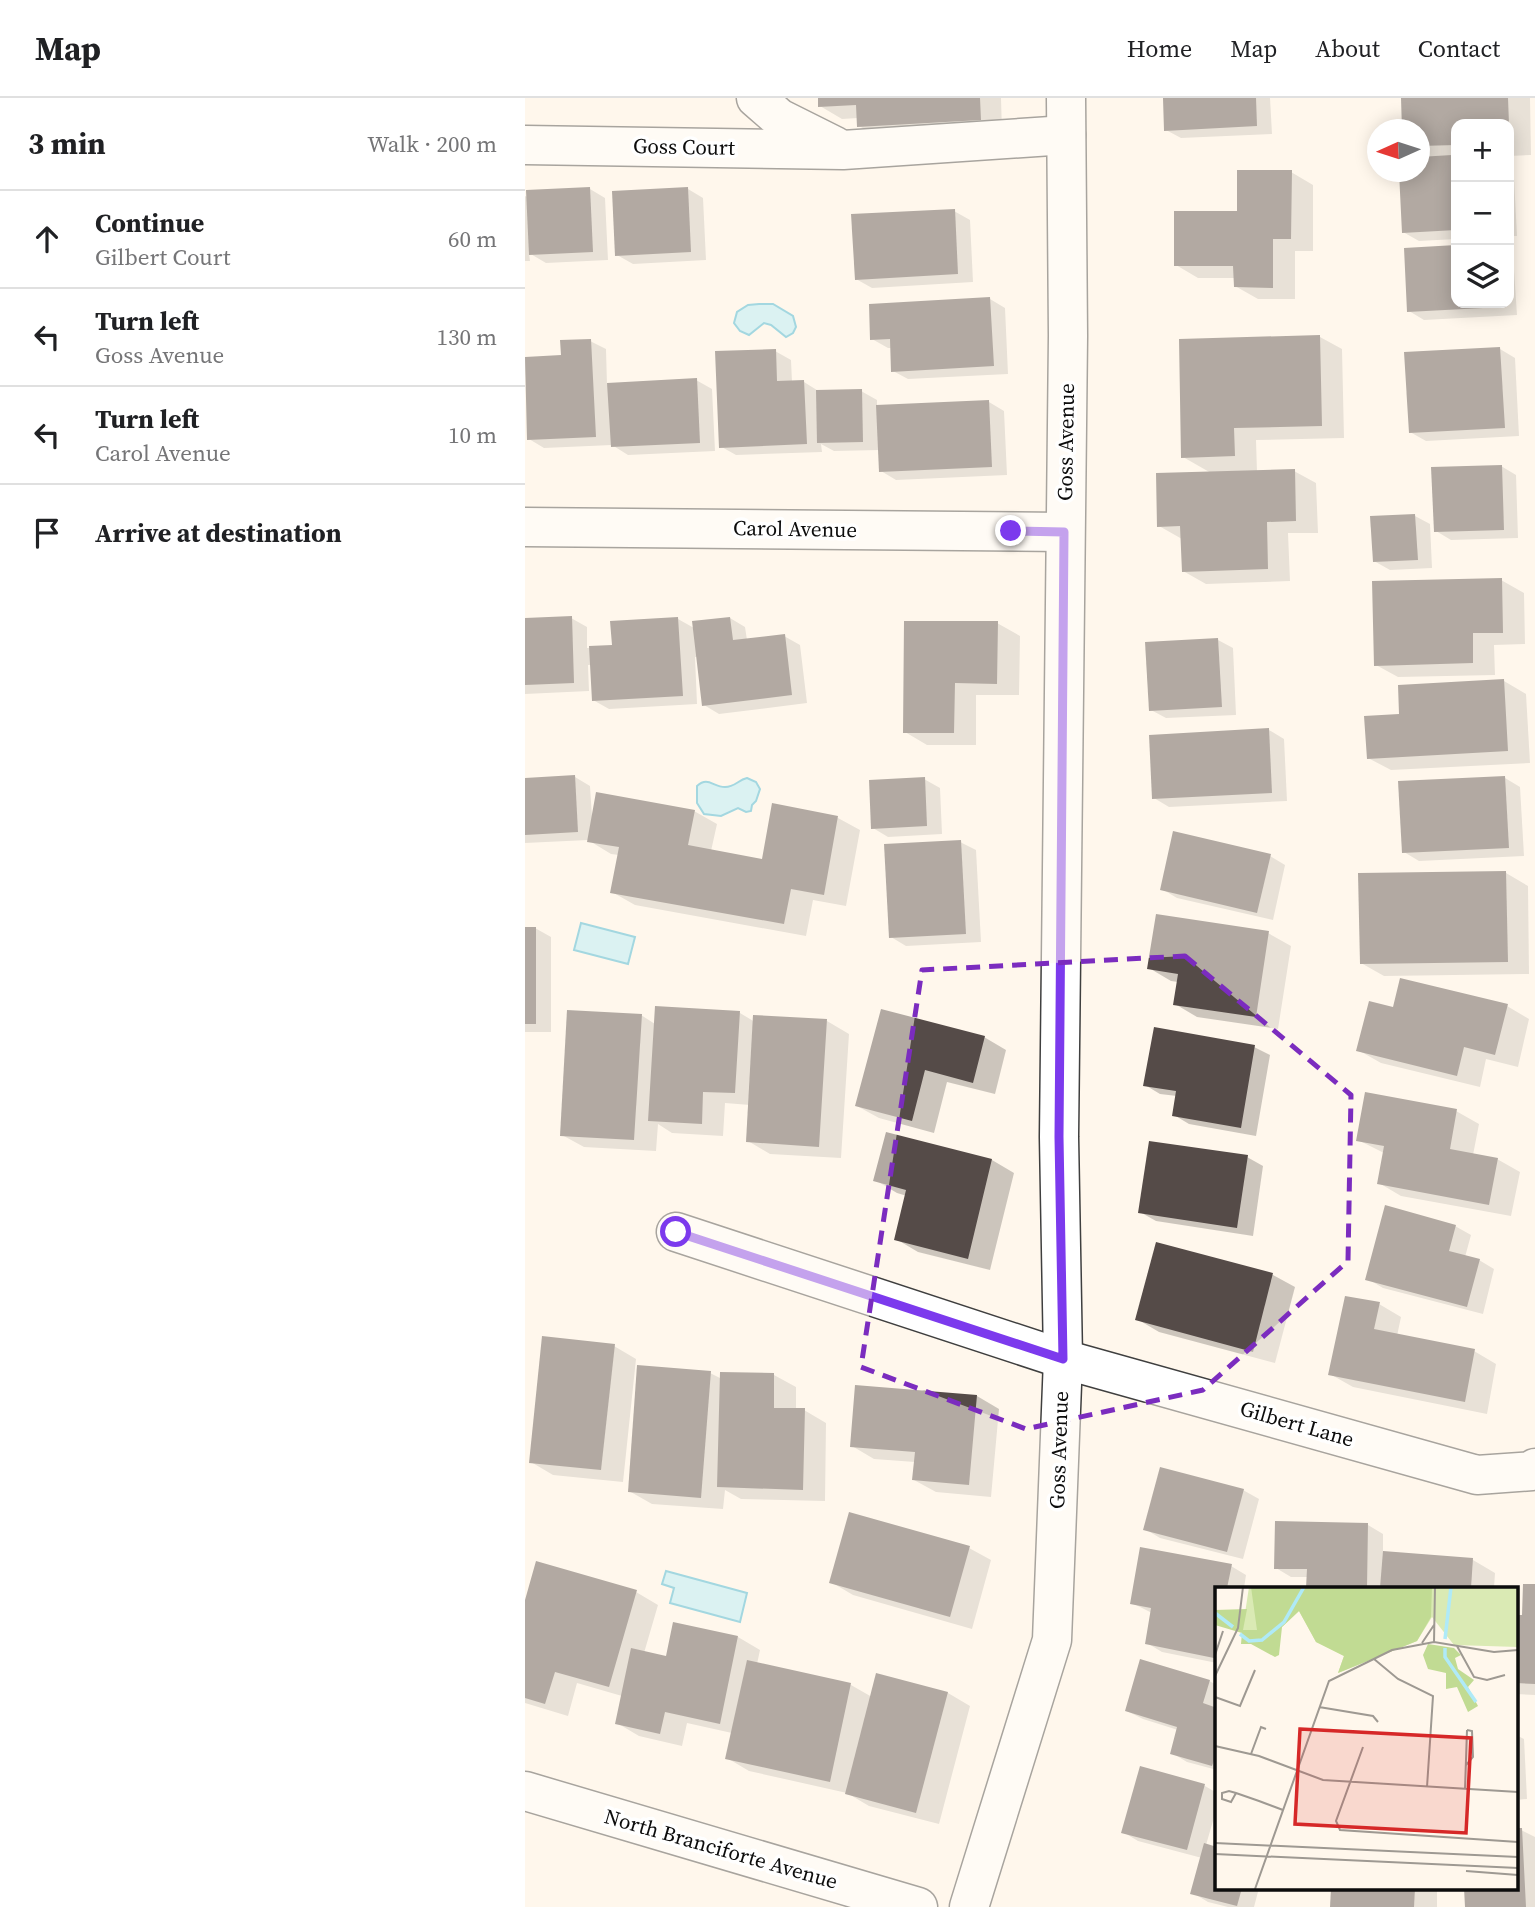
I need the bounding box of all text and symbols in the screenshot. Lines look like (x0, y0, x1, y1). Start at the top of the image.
text: Map (35, 26, 101, 71)
text: Home (1127, 32, 1192, 65)
text: Map (1230, 32, 1277, 65)
text: About (1315, 32, 1380, 65)
text: Contact (1418, 32, 1500, 65)
north arrow (1367, 119, 1430, 182)
map controls (1451, 119, 1514, 308)
button: + (1451, 119, 1514, 182)
text: 3 min (28, 123, 106, 164)
text: Walk · 200 m (367, 128, 497, 160)
street label: Goss Court (633, 131, 735, 162)
button: − (1451, 182, 1514, 245)
text: Continue (95, 205, 204, 241)
icon: ahead (28, 220, 66, 258)
text: 60 m (448, 223, 497, 255)
text: Gilbert Court (95, 241, 230, 273)
button: layers (1451, 245, 1514, 308)
text: Turn left (95, 303, 199, 339)
icon: left (28, 318, 66, 356)
text: 130 m (436, 321, 497, 353)
text: Goss Avenue (95, 339, 224, 371)
street label: Goss Avenue (1050, 383, 1081, 501)
text: Turn left (95, 401, 199, 437)
icon: left (28, 416, 66, 454)
text: 10 m (448, 419, 497, 451)
text: Carol Avenue (95, 437, 231, 469)
street label: Carol Avenue (733, 513, 857, 544)
icon: arrive (28, 514, 66, 552)
text: Arrive at destination (95, 515, 342, 551)
route end (995, 515, 1026, 546)
route start (660, 1216, 691, 1247)
street label: Goss Avenue (1042, 1391, 1075, 1509)
street label: Gilbert Lane (1237, 1393, 1357, 1454)
inset map (1215, 1587, 1517, 1890)
street label: North Branciforte Avenue (601, 1801, 841, 1896)

